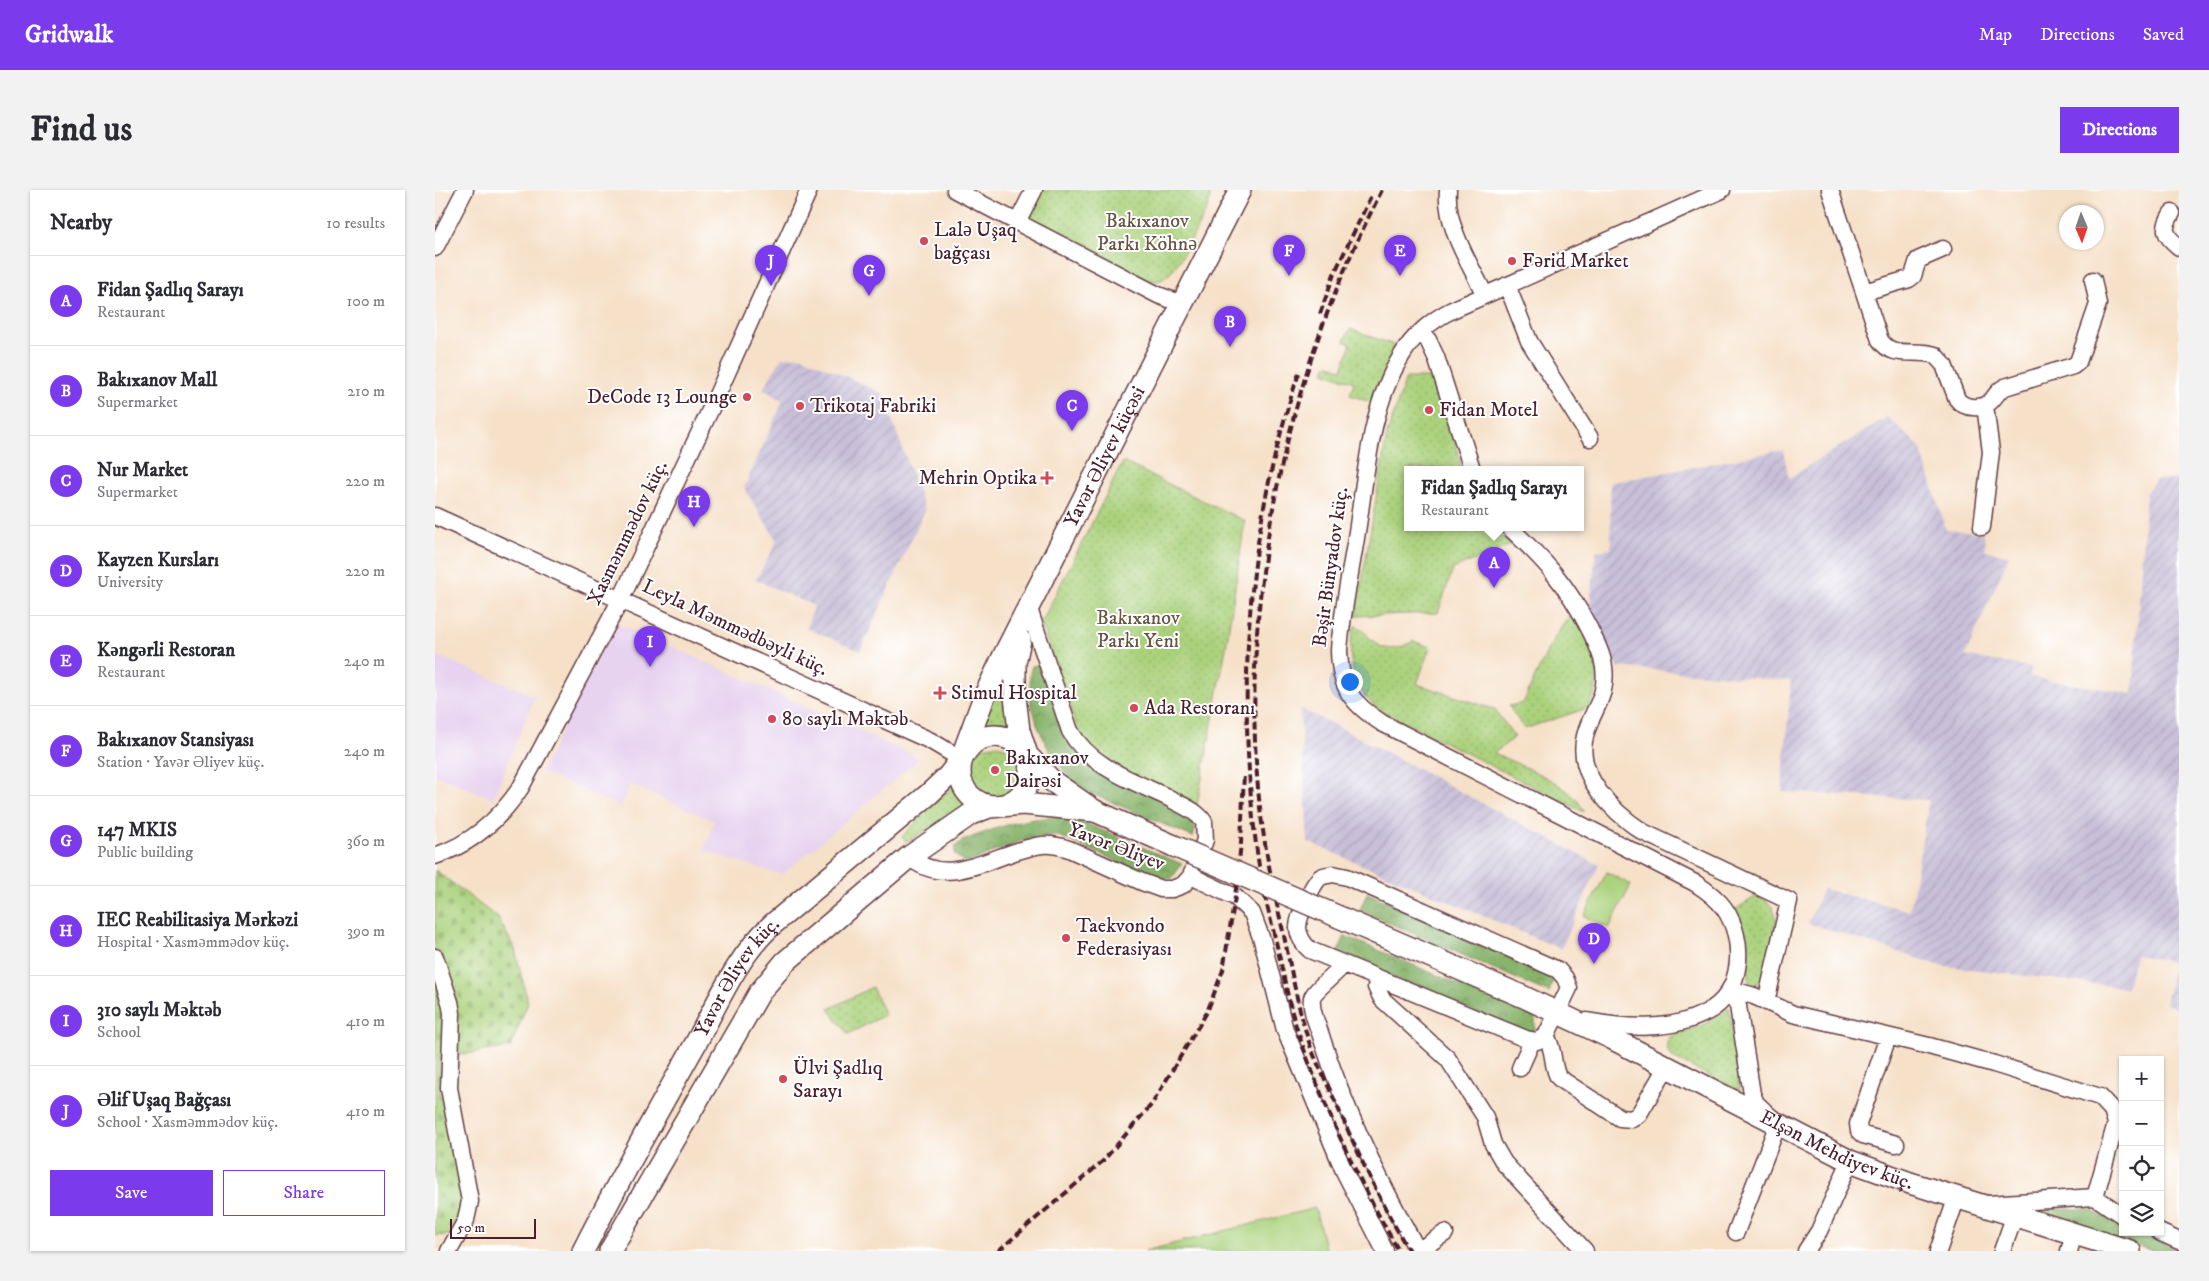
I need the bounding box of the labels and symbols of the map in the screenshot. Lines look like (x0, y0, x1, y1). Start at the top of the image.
north arrow (2059, 205, 2104, 250)
park label: Bakıxanov Parkı Köhnə (1097, 209, 1197, 257)
place label: Lalə Uşaq bağçası (934, 218, 1018, 266)
marker: Lalə Uşaq bağçası (918, 235, 930, 247)
pin: F (1273, 235, 1305, 276)
pin: E (1384, 235, 1416, 276)
pin: J (755, 245, 787, 286)
place label: Fərid Market (1522, 249, 1629, 274)
pin: G (853, 255, 885, 296)
marker: Fərid Market (1506, 255, 1518, 267)
pin: B (1214, 306, 1246, 347)
street label: Yavər Əliyev küçəsi (1059, 382, 1151, 531)
place label: DeCode 13 Lounge (587, 385, 737, 410)
pin: C (1056, 390, 1088, 431)
marker: DeCode 13 Lounge (741, 391, 753, 403)
place label: Trikotaj Fabriki (810, 394, 936, 419)
place label: Fidan Motel (1439, 398, 1538, 423)
marker: Trikotaj Fabriki (794, 400, 806, 412)
marker: Fidan Motel (1423, 404, 1435, 416)
street label: Xasməmmədov küç. (582, 456, 674, 610)
place label: Mehrin Optika (919, 466, 1038, 491)
marker: Mehrin Optika (1041, 472, 1053, 484)
street label: Bəşir Bünyadov küç. (1307, 485, 1355, 649)
pin: H (678, 486, 710, 527)
pin: A (1478, 547, 1510, 588)
street label: Leyla Məmmədbəyli küç. (638, 574, 832, 682)
park label: Bakıxanov Parkı Yeni (1096, 606, 1180, 654)
pin: I (634, 626, 666, 667)
your location (1337, 669, 1363, 695)
place label: Stimul Hospital (951, 681, 1077, 706)
marker: Stimul Hospital (933, 686, 947, 700)
place label: Ada Restoranı (1144, 696, 1255, 721)
marker: Ada Restoranı (1128, 702, 1140, 714)
place label: 80 saylı Məktəb (782, 707, 908, 732)
marker: 80 saylı Məktəb (766, 713, 778, 725)
place label: Bakıxanov Dairəsi (1005, 746, 1089, 794)
marker: Bakıxanov Dairəsi (989, 764, 1001, 776)
street label: Yavər Əliyev (1064, 817, 1168, 877)
street label: Yavər Əliyev küç. (689, 911, 785, 1041)
place label: Taekvondo Federasiyası (1076, 914, 1172, 962)
pin: D (1578, 923, 1610, 964)
marker: Taekvondo Federasiyası (1060, 932, 1072, 944)
place label: Ülvi Şadlıq Sarayı (793, 1056, 884, 1104)
marker: Ülvi Şadlıq Sarayı (777, 1073, 789, 1085)
street label: Elşən Mehdiyev küç. (1756, 1104, 1916, 1196)
scale bar (450, 1216, 536, 1239)

